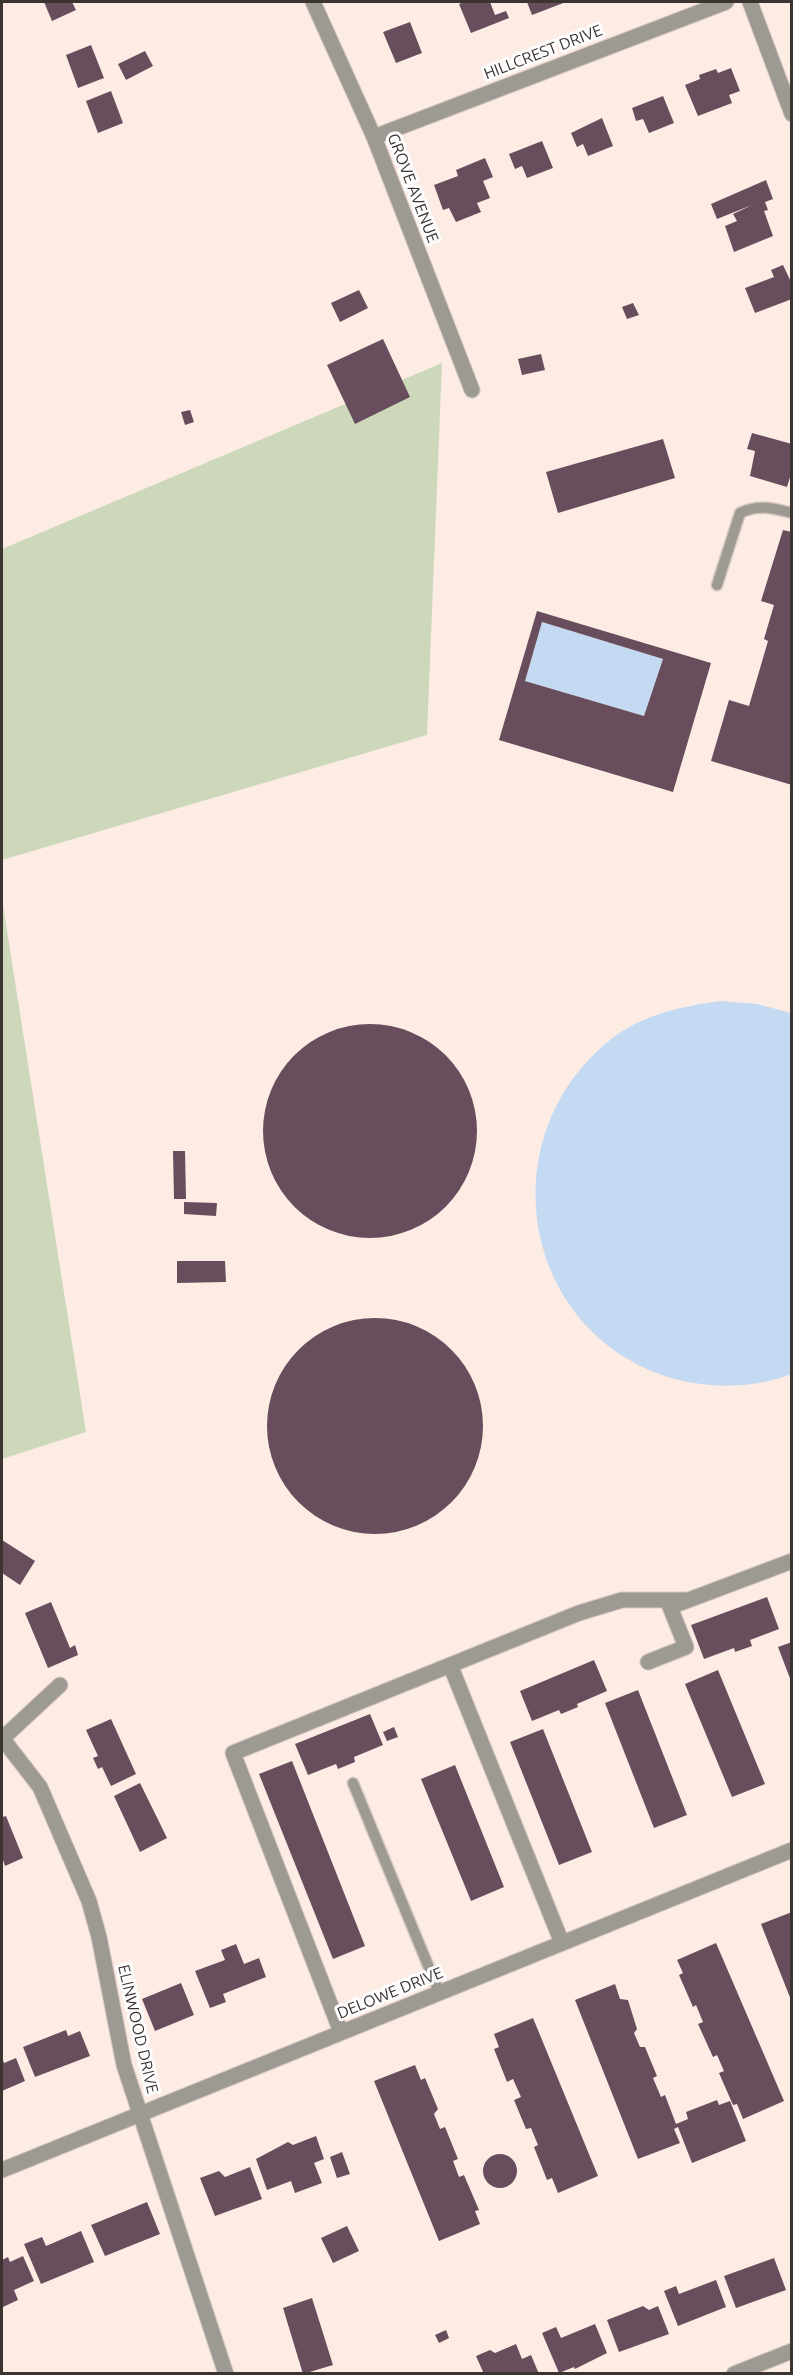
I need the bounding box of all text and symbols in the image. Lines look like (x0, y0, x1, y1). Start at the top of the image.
street label: HILLCREST DRIVE (481, 21, 605, 83)
street label: GROVE AVENUE (383, 131, 443, 245)
street label: ELINWOOD DRIVE (114, 1963, 162, 2095)
street label: DELOWE DRIVE (334, 1963, 446, 2023)

